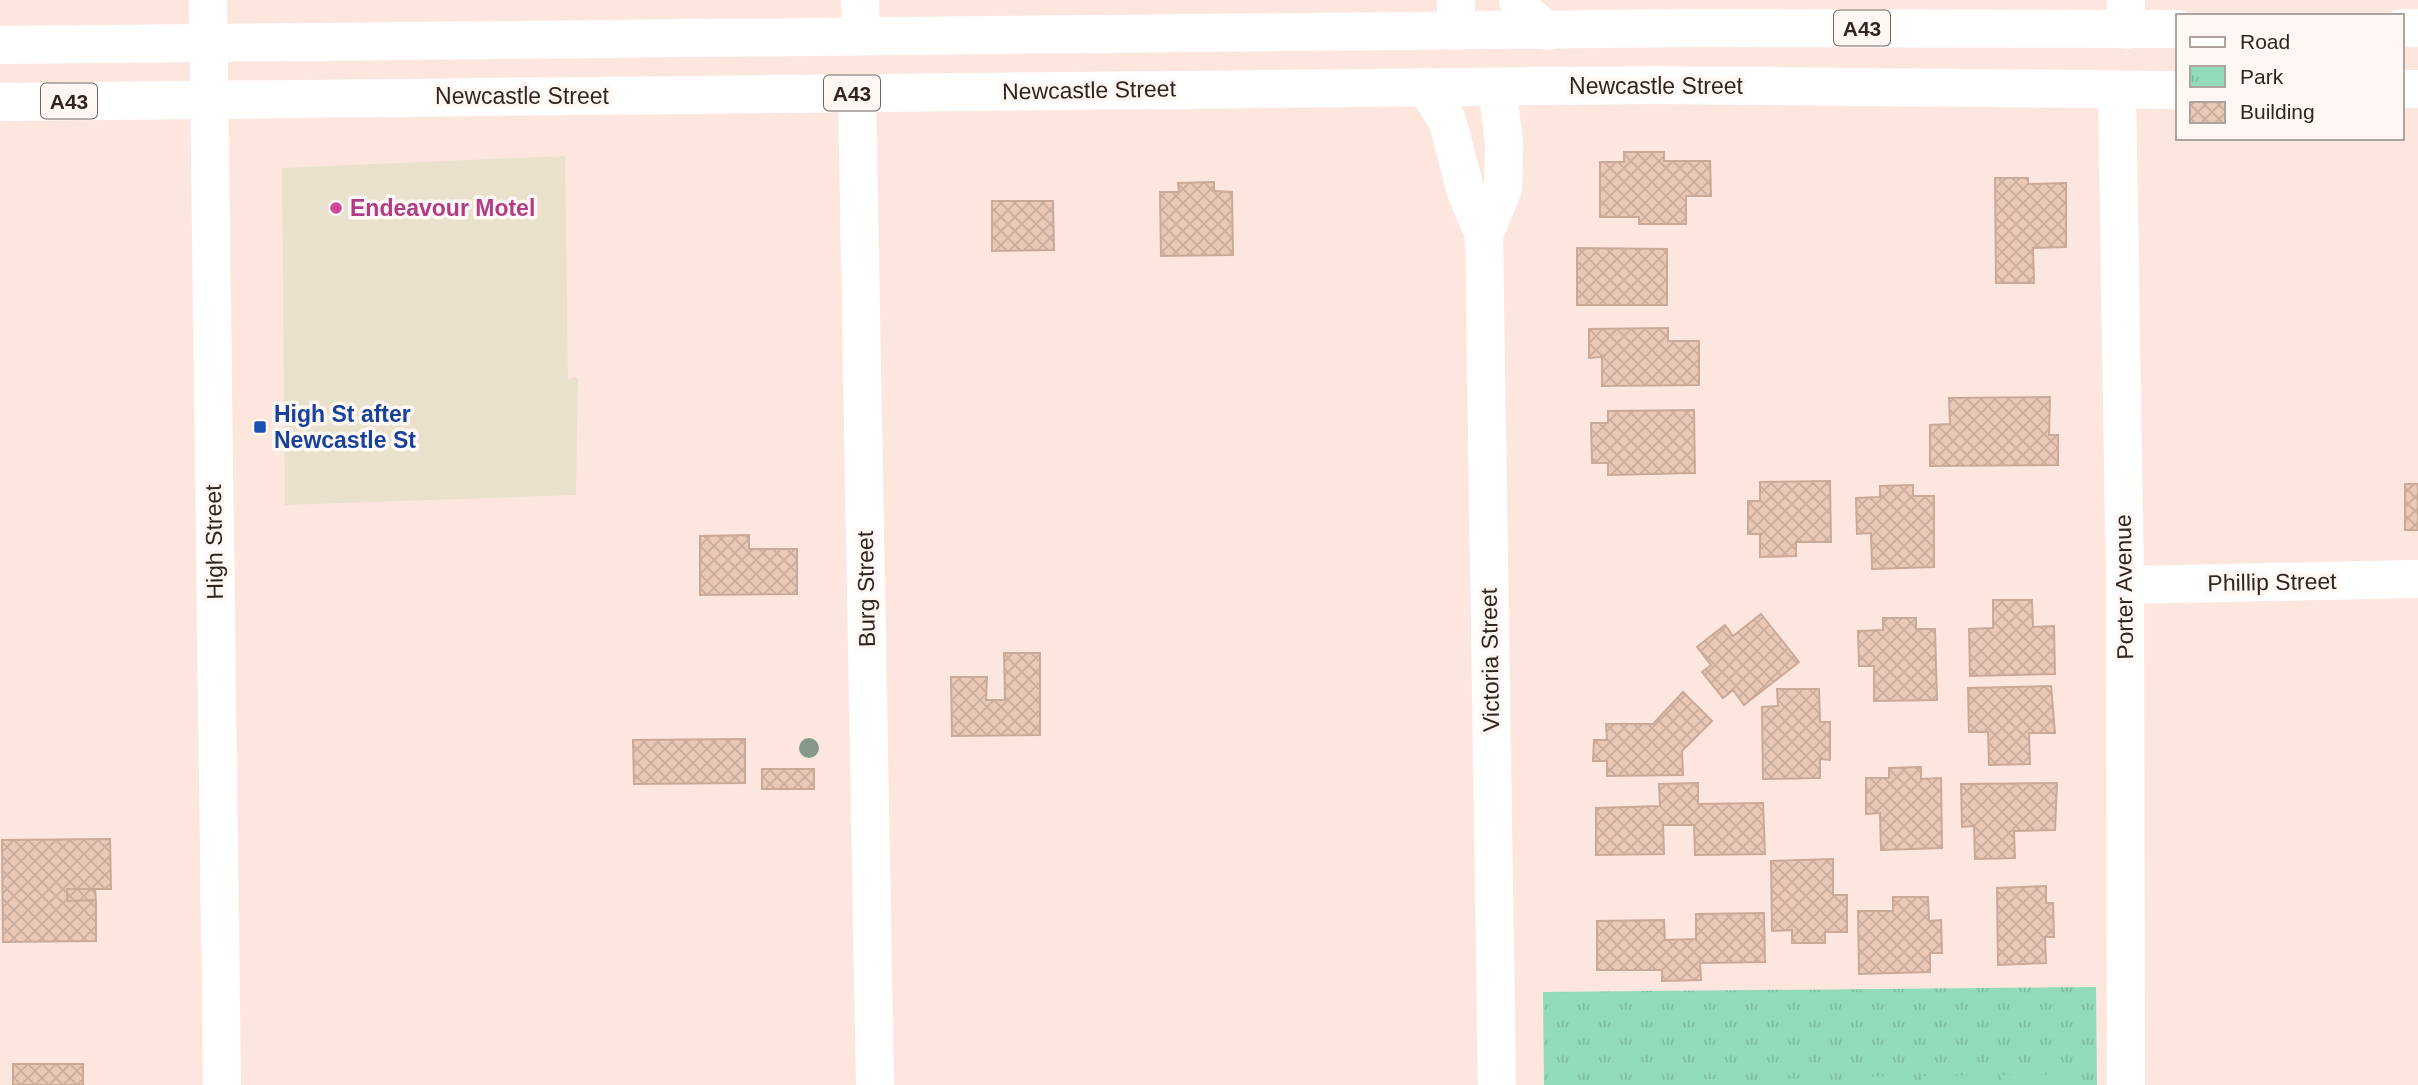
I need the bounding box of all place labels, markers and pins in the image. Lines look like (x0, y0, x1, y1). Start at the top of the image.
place label: Endeavour Motel (350, 195, 535, 221)
marker: Endeavour Motel (328, 200, 344, 216)
place label: High St after Newcastle St (274, 401, 416, 453)
marker: High St after Newcastle St (252, 419, 268, 435)

